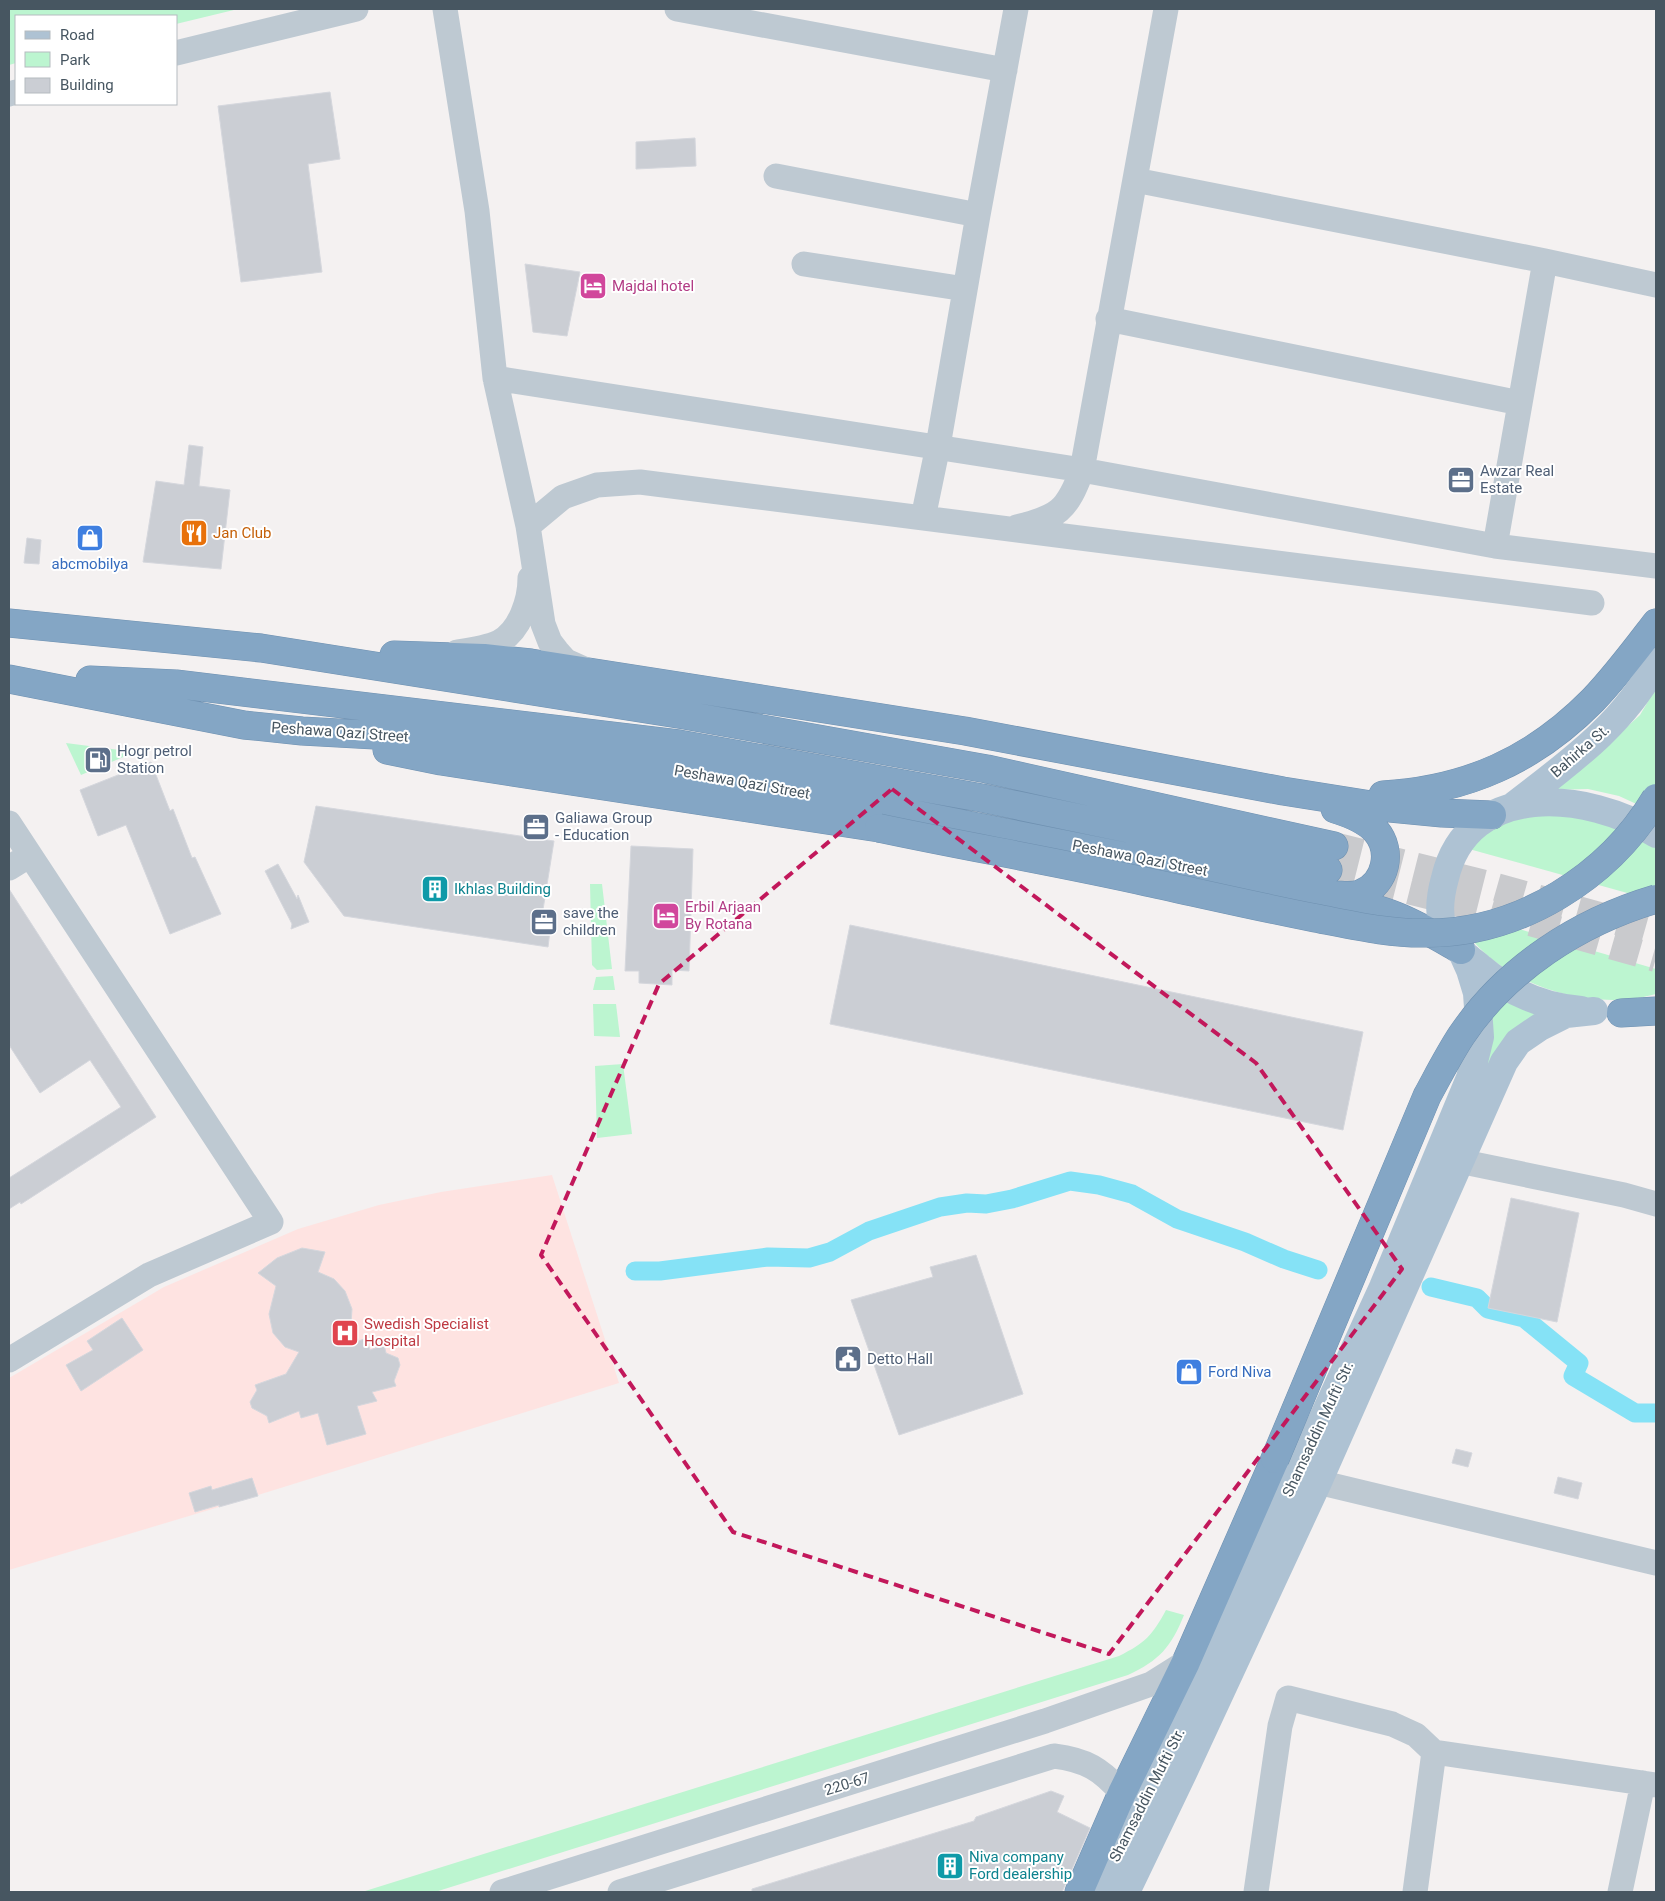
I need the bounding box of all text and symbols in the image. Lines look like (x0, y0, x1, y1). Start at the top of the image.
legend (15, 15, 178, 105)
text: Road (60, 26, 94, 44)
text: Park (60, 51, 91, 69)
text: Building (60, 76, 114, 94)
hotel icon: Majdal hotel (578, 271, 608, 301)
place label: Majdal hotel (612, 277, 694, 295)
place label: Awzar Real Estate (1480, 462, 1554, 497)
office icon: Awzar Real Estate (1446, 465, 1476, 495)
restaurant icon: Jan Club (179, 518, 209, 548)
shop icon: abcmobilya (75, 523, 105, 553)
place label: Jan Club (213, 524, 272, 542)
place label: abcmobilya (51, 555, 129, 573)
street label: Peshawa Qazi Street (271, 718, 409, 746)
street label: Bahirka St. (1547, 721, 1613, 781)
place label: Hogr petrol Station (117, 742, 192, 777)
fuel station icon: Hogr petrol Station (83, 745, 113, 775)
street label: Peshawa Qazi Street (673, 761, 811, 803)
place label: Galiawa Group - Education (555, 809, 652, 844)
office icon: Galiawa Group - Education (521, 812, 551, 842)
street label: Peshawa Qazi Street (1071, 836, 1209, 880)
building icon: Ikhlas Building (420, 874, 450, 904)
place label: Ikhlas Building (454, 880, 551, 898)
place label: Erbil Arjaan By Rotana (685, 898, 761, 933)
hotel icon: Erbil Arjaan By Rotana (651, 901, 681, 931)
place label: save the children (563, 904, 619, 939)
office icon: save the children (529, 907, 559, 937)
place label: Swedish Specialist Hospital (364, 1315, 489, 1350)
hospital icon: Swedish Specialist Hospital (330, 1318, 360, 1348)
public building icon: Detto Hall (833, 1344, 863, 1374)
place label: Detto Hall (867, 1350, 933, 1368)
shop icon: Ford Niva (1174, 1357, 1204, 1387)
street label: Shamsaddin Mufti Str. (1279, 1358, 1357, 1500)
place label: Ford Niva (1208, 1363, 1271, 1381)
street label: Shamsaddin Mufti Str. (1105, 1725, 1189, 1865)
street label: 220-67 (822, 1769, 872, 1799)
place label: Niva company Ford dealership (969, 1848, 1072, 1883)
building icon: Niva company Ford dealership (935, 1851, 965, 1881)

